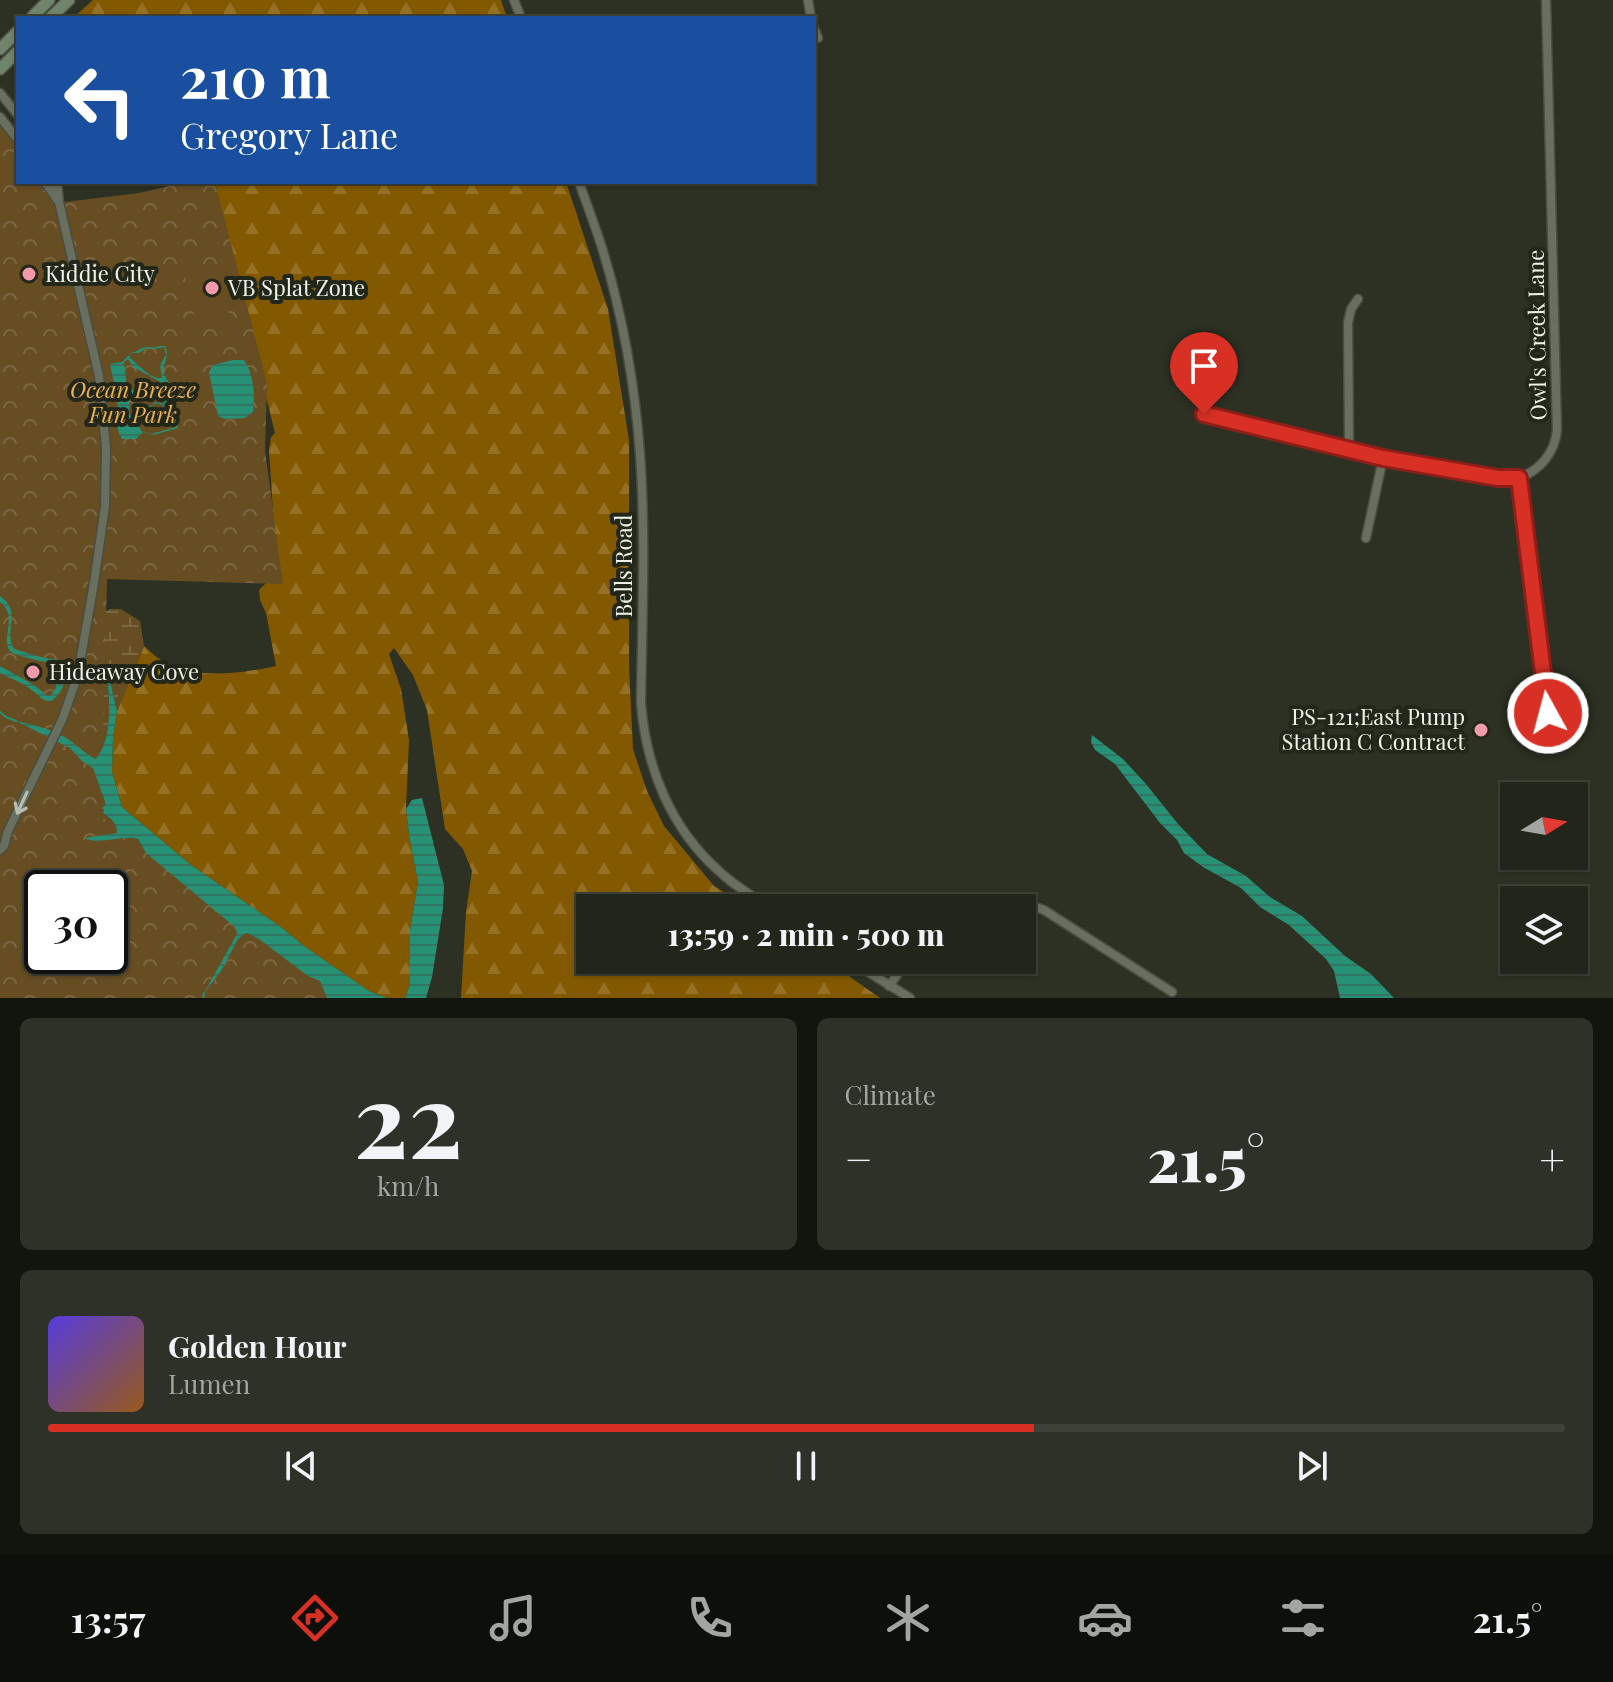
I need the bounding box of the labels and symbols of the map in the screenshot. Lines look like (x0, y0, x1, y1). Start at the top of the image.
street label: Owl's Creek Lane (1520, 249, 1552, 421)
place label: Kiddie City (45, 258, 155, 288)
marker: Kiddie City (20, 265, 38, 283)
place label: VB Splat Zone (227, 272, 365, 302)
marker: VB Splat Zone (203, 279, 221, 297)
pin (1170, 332, 1238, 414)
park label: Ocean Breeze Fun Park (70, 374, 196, 429)
street label: Bells Road (608, 514, 638, 617)
place label: Hideaway Cove (49, 656, 199, 686)
marker: Hideaway Cove (24, 663, 42, 681)
position arrow (1506, 671, 1590, 755)
place label: PS-121;East Pump Station C Contract (1282, 701, 1466, 756)
marker: PS-121;East Pump Station C Contract (1472, 721, 1490, 739)
north arrow (1500, 782, 1588, 870)
one-way arrow (14, 791, 29, 815)
speed limit sign: 30 (24, 870, 128, 974)

